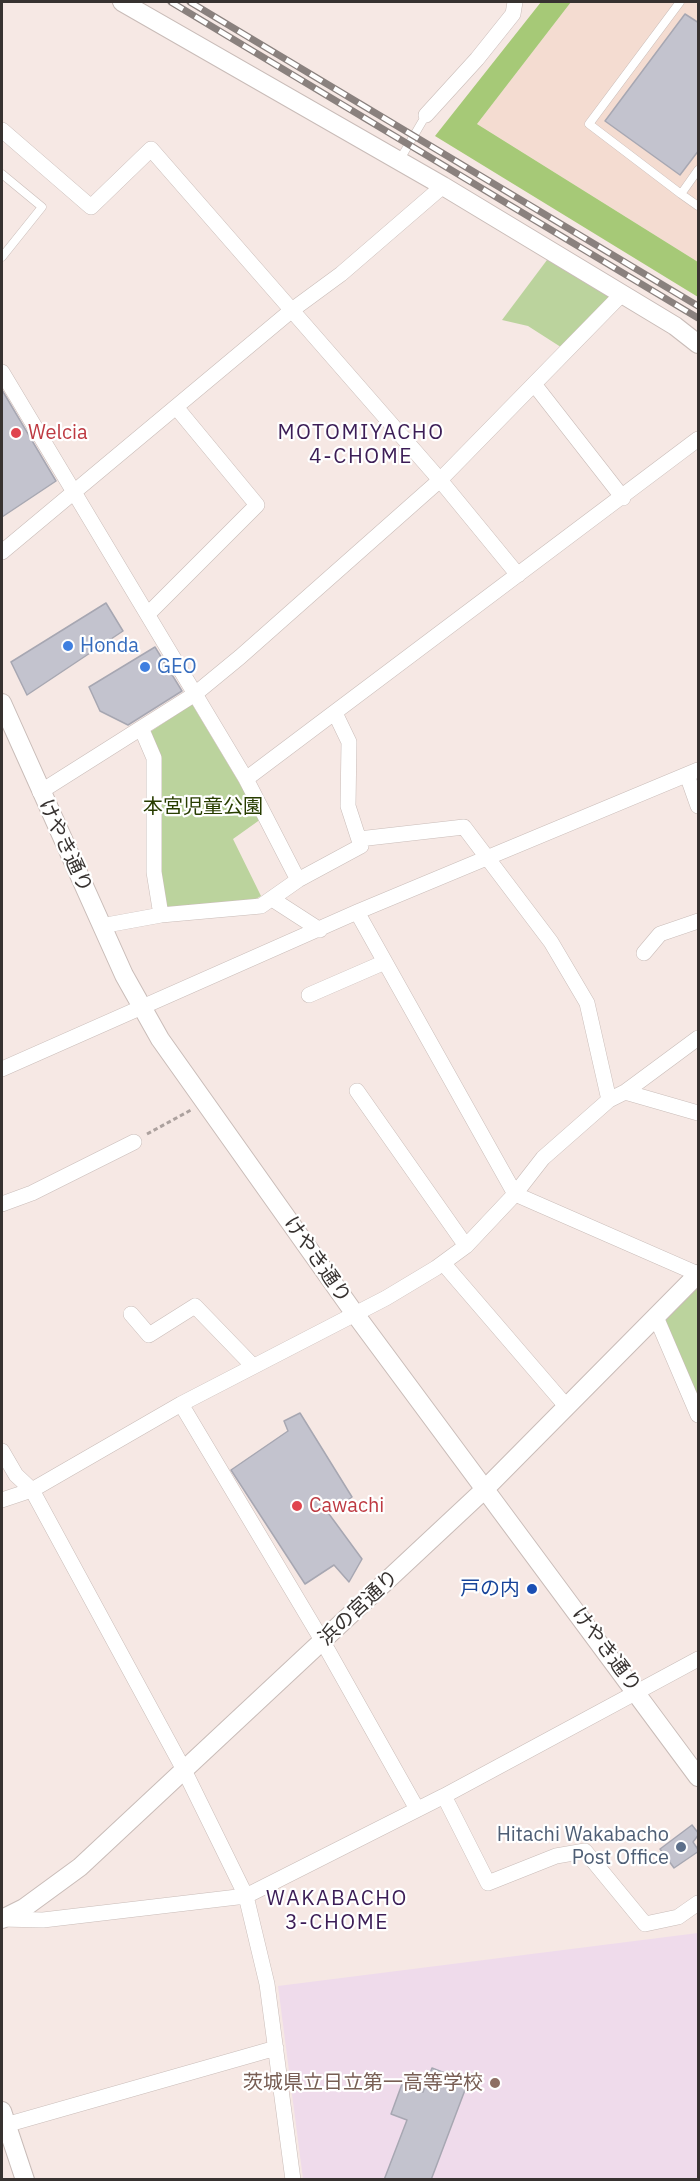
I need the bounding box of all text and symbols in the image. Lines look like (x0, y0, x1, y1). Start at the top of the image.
district label: MOTOMIYACHO 4-CHOME (277, 420, 445, 470)
place label: Welcia (28, 421, 88, 445)
marker: Welcia (9, 426, 23, 440)
place label: Honda (80, 634, 139, 658)
marker: Honda (61, 639, 75, 653)
place label: GEO (157, 655, 197, 679)
marker: GEO (138, 660, 152, 674)
park label: 本宮児童公園 (143, 795, 263, 819)
street label: けやき通り (33, 796, 97, 896)
street label: けやき通り (278, 1212, 356, 1308)
place label: Cawachi (309, 1494, 384, 1518)
marker: Cawachi (290, 1499, 304, 1513)
street label: 浜の宮通り (314, 1565, 404, 1651)
place label: 戸の内 (460, 1577, 520, 1601)
marker: 戸の内 (525, 1582, 539, 1596)
street label: けやき通り (566, 1603, 646, 1697)
place label: Hitachi Wakabacho Post Office (497, 1823, 669, 1870)
marker: Hitachi Wakabacho Post Office (674, 1840, 688, 1854)
district label: WAKABACHO 3-CHOME (266, 1886, 408, 1936)
place label: 茨城県立日立第一高等学校 (243, 2071, 483, 2095)
marker: 茨城県立日立第一高等学校 (488, 2076, 502, 2090)

